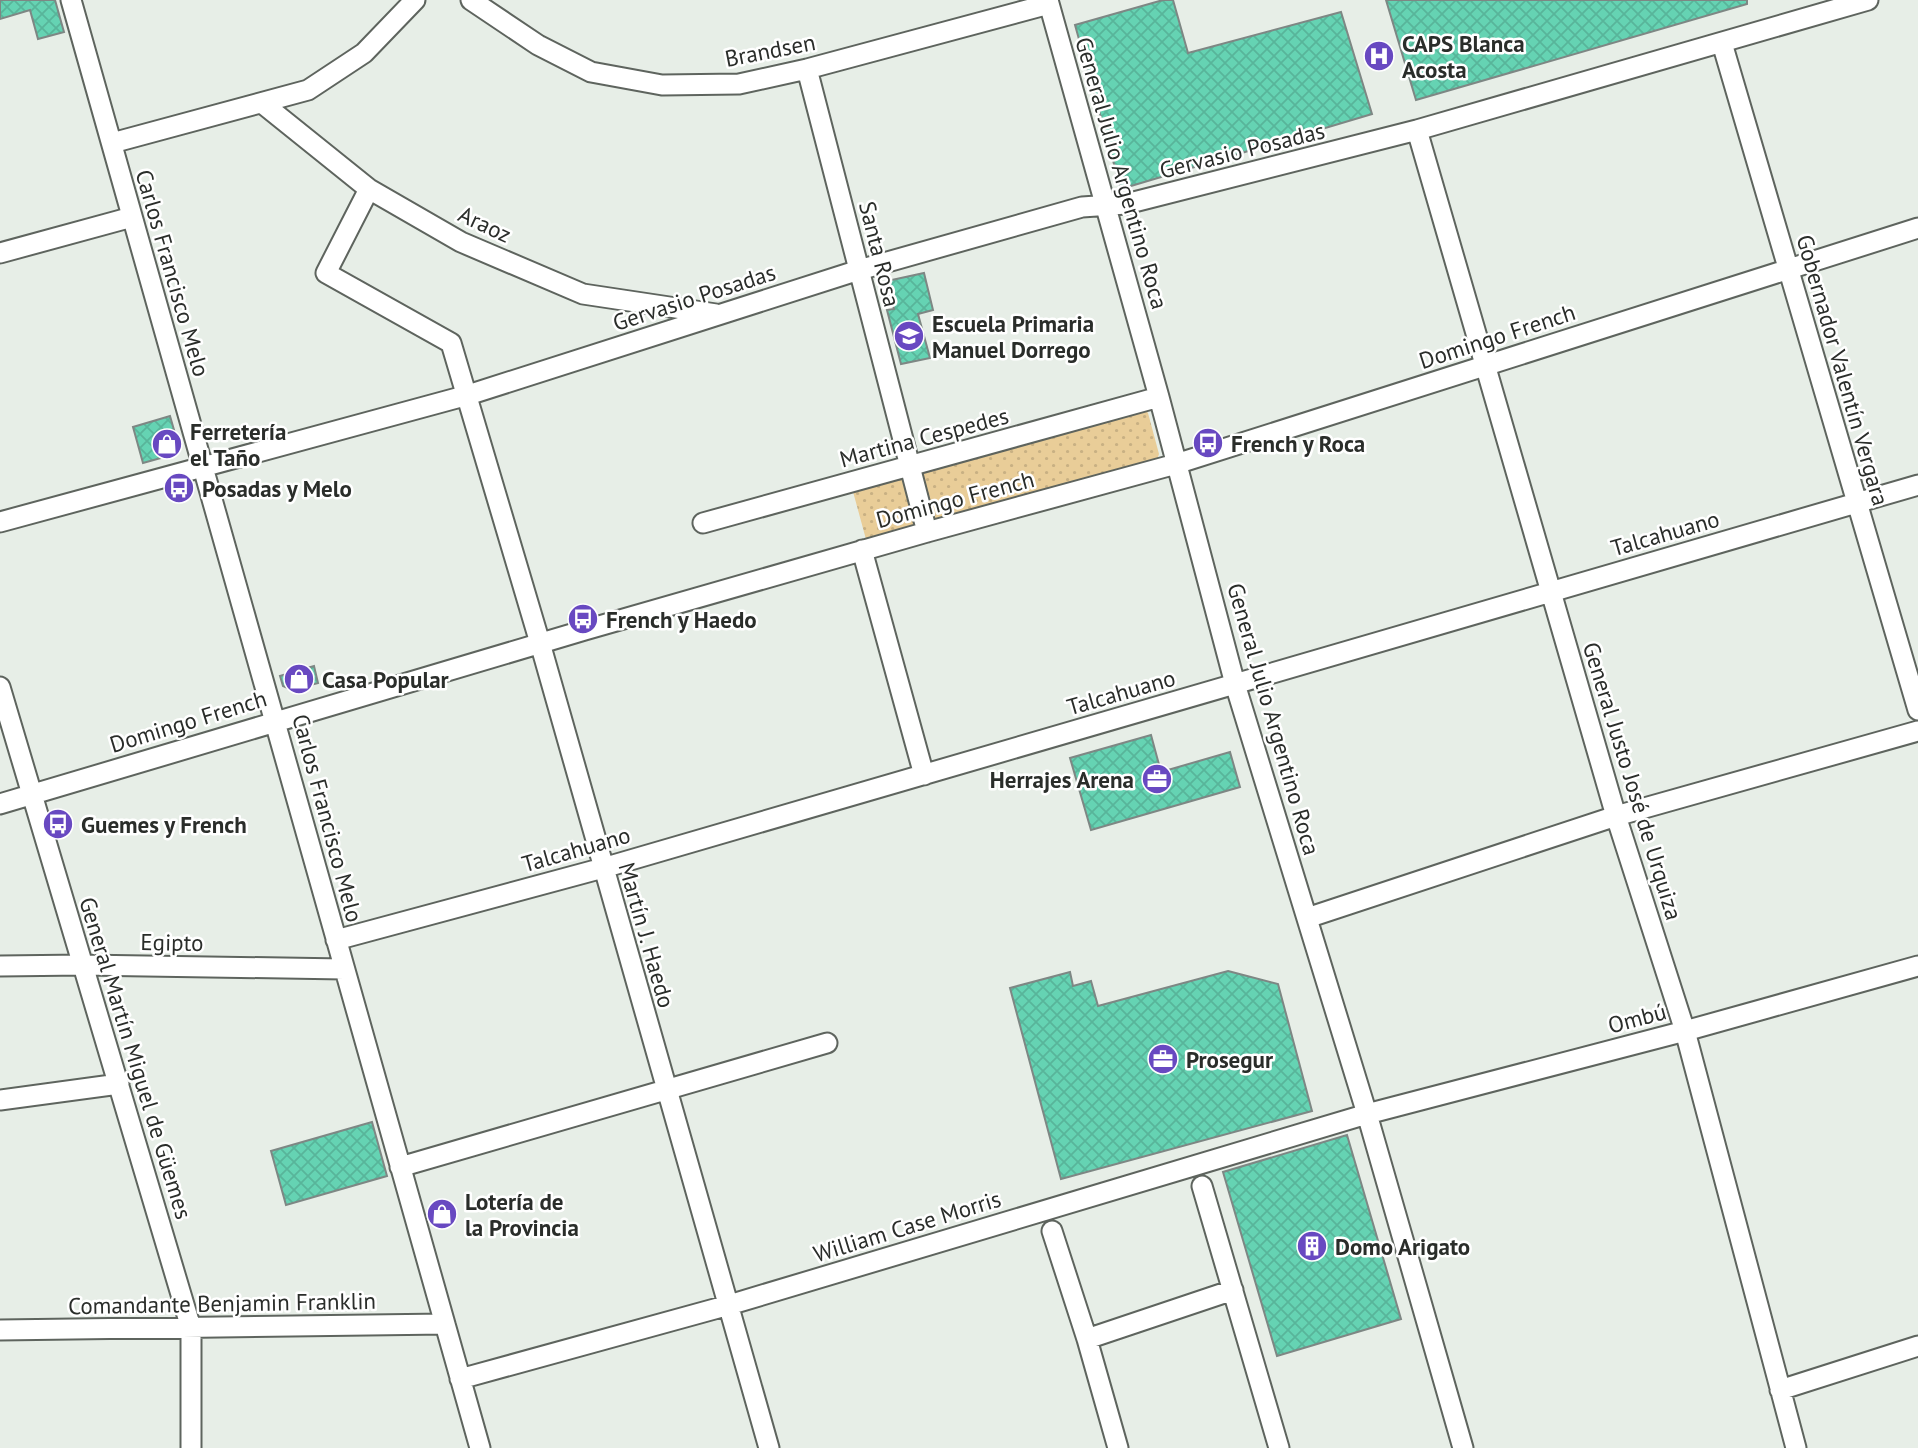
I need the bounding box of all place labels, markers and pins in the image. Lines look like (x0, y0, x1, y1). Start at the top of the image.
place label: CAPS Blanca Acosta (1402, 29, 1525, 84)
hospital icon: CAPS Blanca Acosta (1362, 39, 1396, 73)
place label: Escuela Primaria Manuel Dorrego (932, 309, 1094, 364)
school or university icon: Escuela Primaria Manuel Dorrego (892, 319, 926, 353)
place label: Ferretería el Taño (190, 417, 286, 472)
bus stop icon: French y Roca (1191, 426, 1225, 460)
shop icon: Ferretería el Taño (150, 427, 184, 461)
place label: French y Roca (1231, 429, 1365, 458)
bus stop icon: Posadas y Melo (162, 471, 196, 505)
place label: Posadas y Melo (202, 474, 352, 503)
bus stop icon: French y Haedo (566, 602, 600, 636)
place label: French y Haedo (606, 605, 757, 634)
shop icon: Casa Popular (282, 662, 316, 696)
place label: Casa Popular (322, 665, 450, 694)
office icon: Herrajes Arena (1140, 762, 1174, 796)
place label: Herrajes Arena (990, 765, 1134, 794)
bus stop icon: Guemes y French (41, 807, 75, 841)
place label: Guemes y French (81, 810, 247, 839)
office icon: Prosegur (1146, 1042, 1180, 1076)
place label: Prosegur (1186, 1045, 1274, 1074)
place label: Lotería de la Provincia (465, 1187, 579, 1242)
shop icon: Lotería de la Provincia (425, 1197, 459, 1231)
building icon: Domo Arigato (1295, 1229, 1329, 1263)
place label: Domo Arigato (1335, 1232, 1470, 1261)

